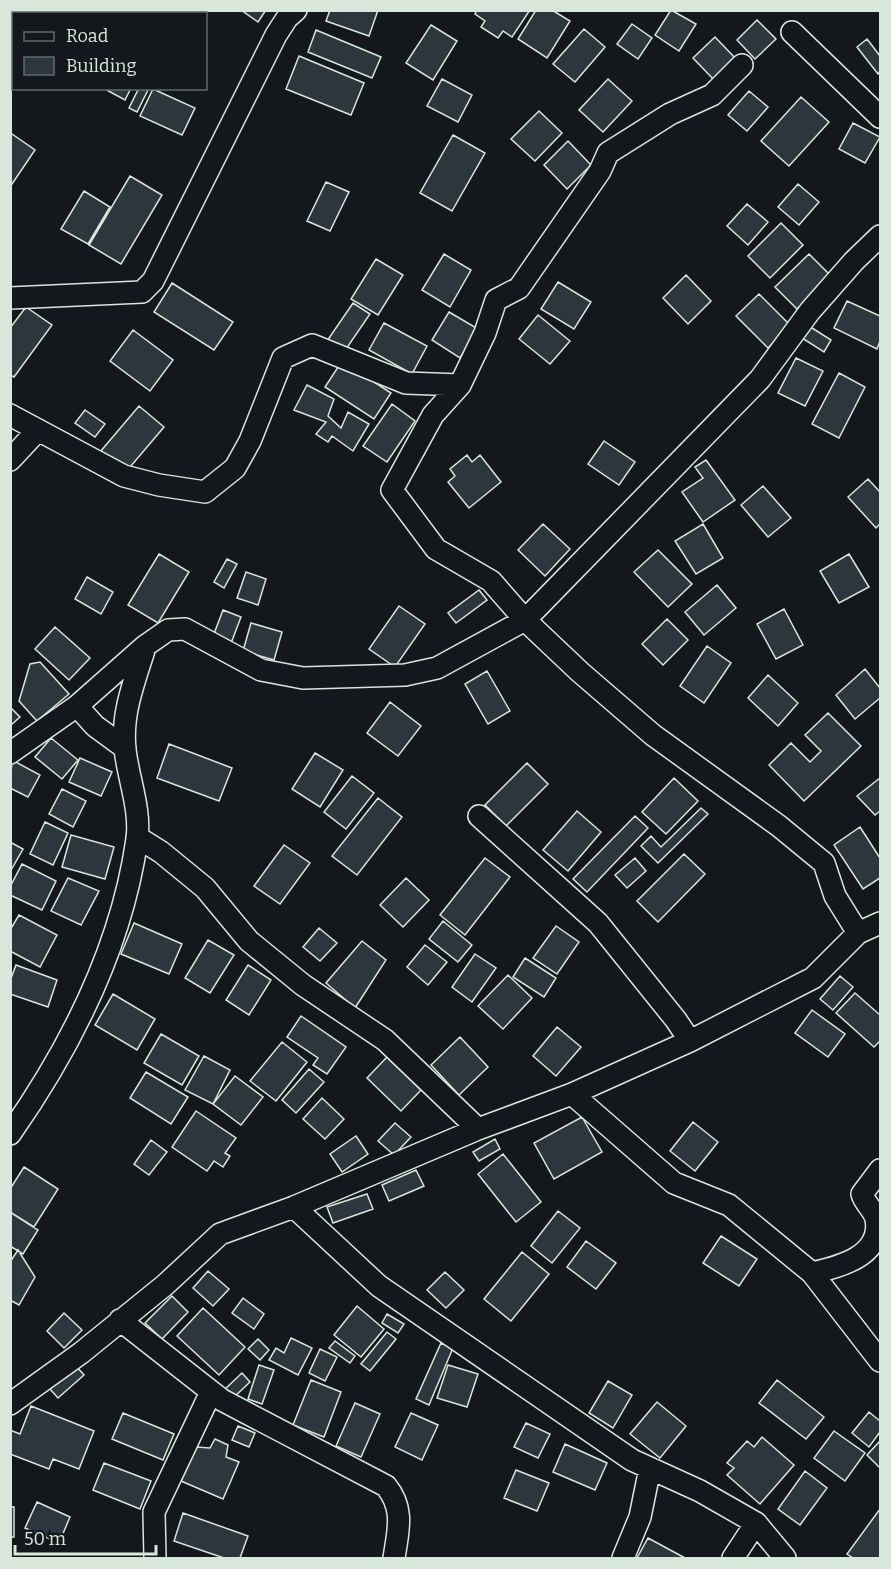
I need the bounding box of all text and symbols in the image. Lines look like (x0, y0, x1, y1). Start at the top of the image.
legend (12, 12, 207, 90)
text: Road (66, 25, 109, 47)
text: Building (66, 55, 137, 77)
scale bar (15, 1518, 156, 1556)
text: 50 m (24, 1528, 66, 1550)

